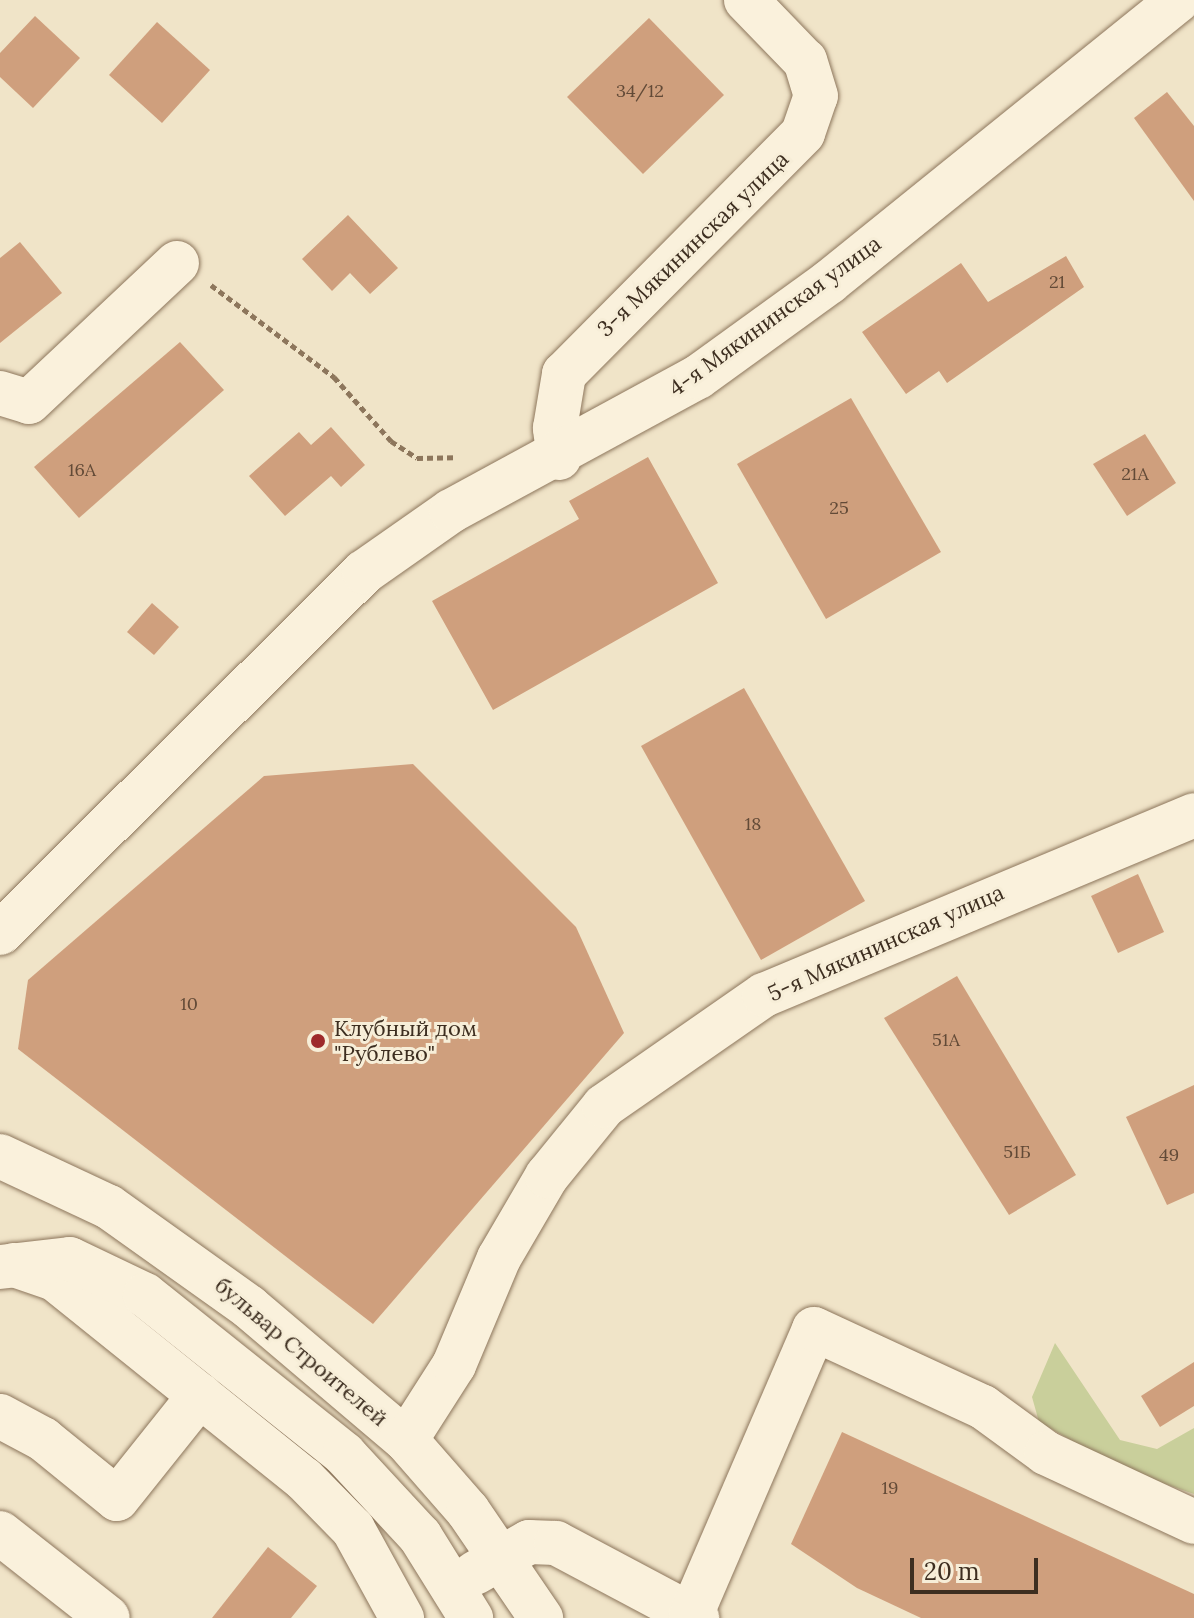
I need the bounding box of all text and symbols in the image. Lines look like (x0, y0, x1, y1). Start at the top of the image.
house number: 34/12 (616, 80, 664, 102)
street label: 3-я Мякининская улица (592, 146, 794, 342)
street label: 4-я Мякининская улица (664, 230, 886, 402)
house number: 21 (1049, 271, 1065, 293)
house number: 16А (68, 459, 96, 481)
house number: 21А (1121, 463, 1149, 485)
house number: 25 (829, 497, 849, 519)
house number: 18 (745, 813, 761, 835)
street label: 5-я Мякининская улица (764, 879, 1008, 1007)
house number: 10 (180, 993, 198, 1015)
place label: Клубный дом "Рублево" (334, 1015, 477, 1066)
house number: 51А (932, 1029, 960, 1051)
marker: Клубный дом "Рублево" (309, 1032, 327, 1050)
house number: 51Б (1003, 1141, 1031, 1163)
house number: 49 (1159, 1144, 1179, 1166)
street label: бульвар Строителей (209, 1272, 393, 1432)
house number: 19 (882, 1477, 898, 1499)
scale bar (914, 1542, 1042, 1592)
text: 20 m (924, 1556, 980, 1587)

